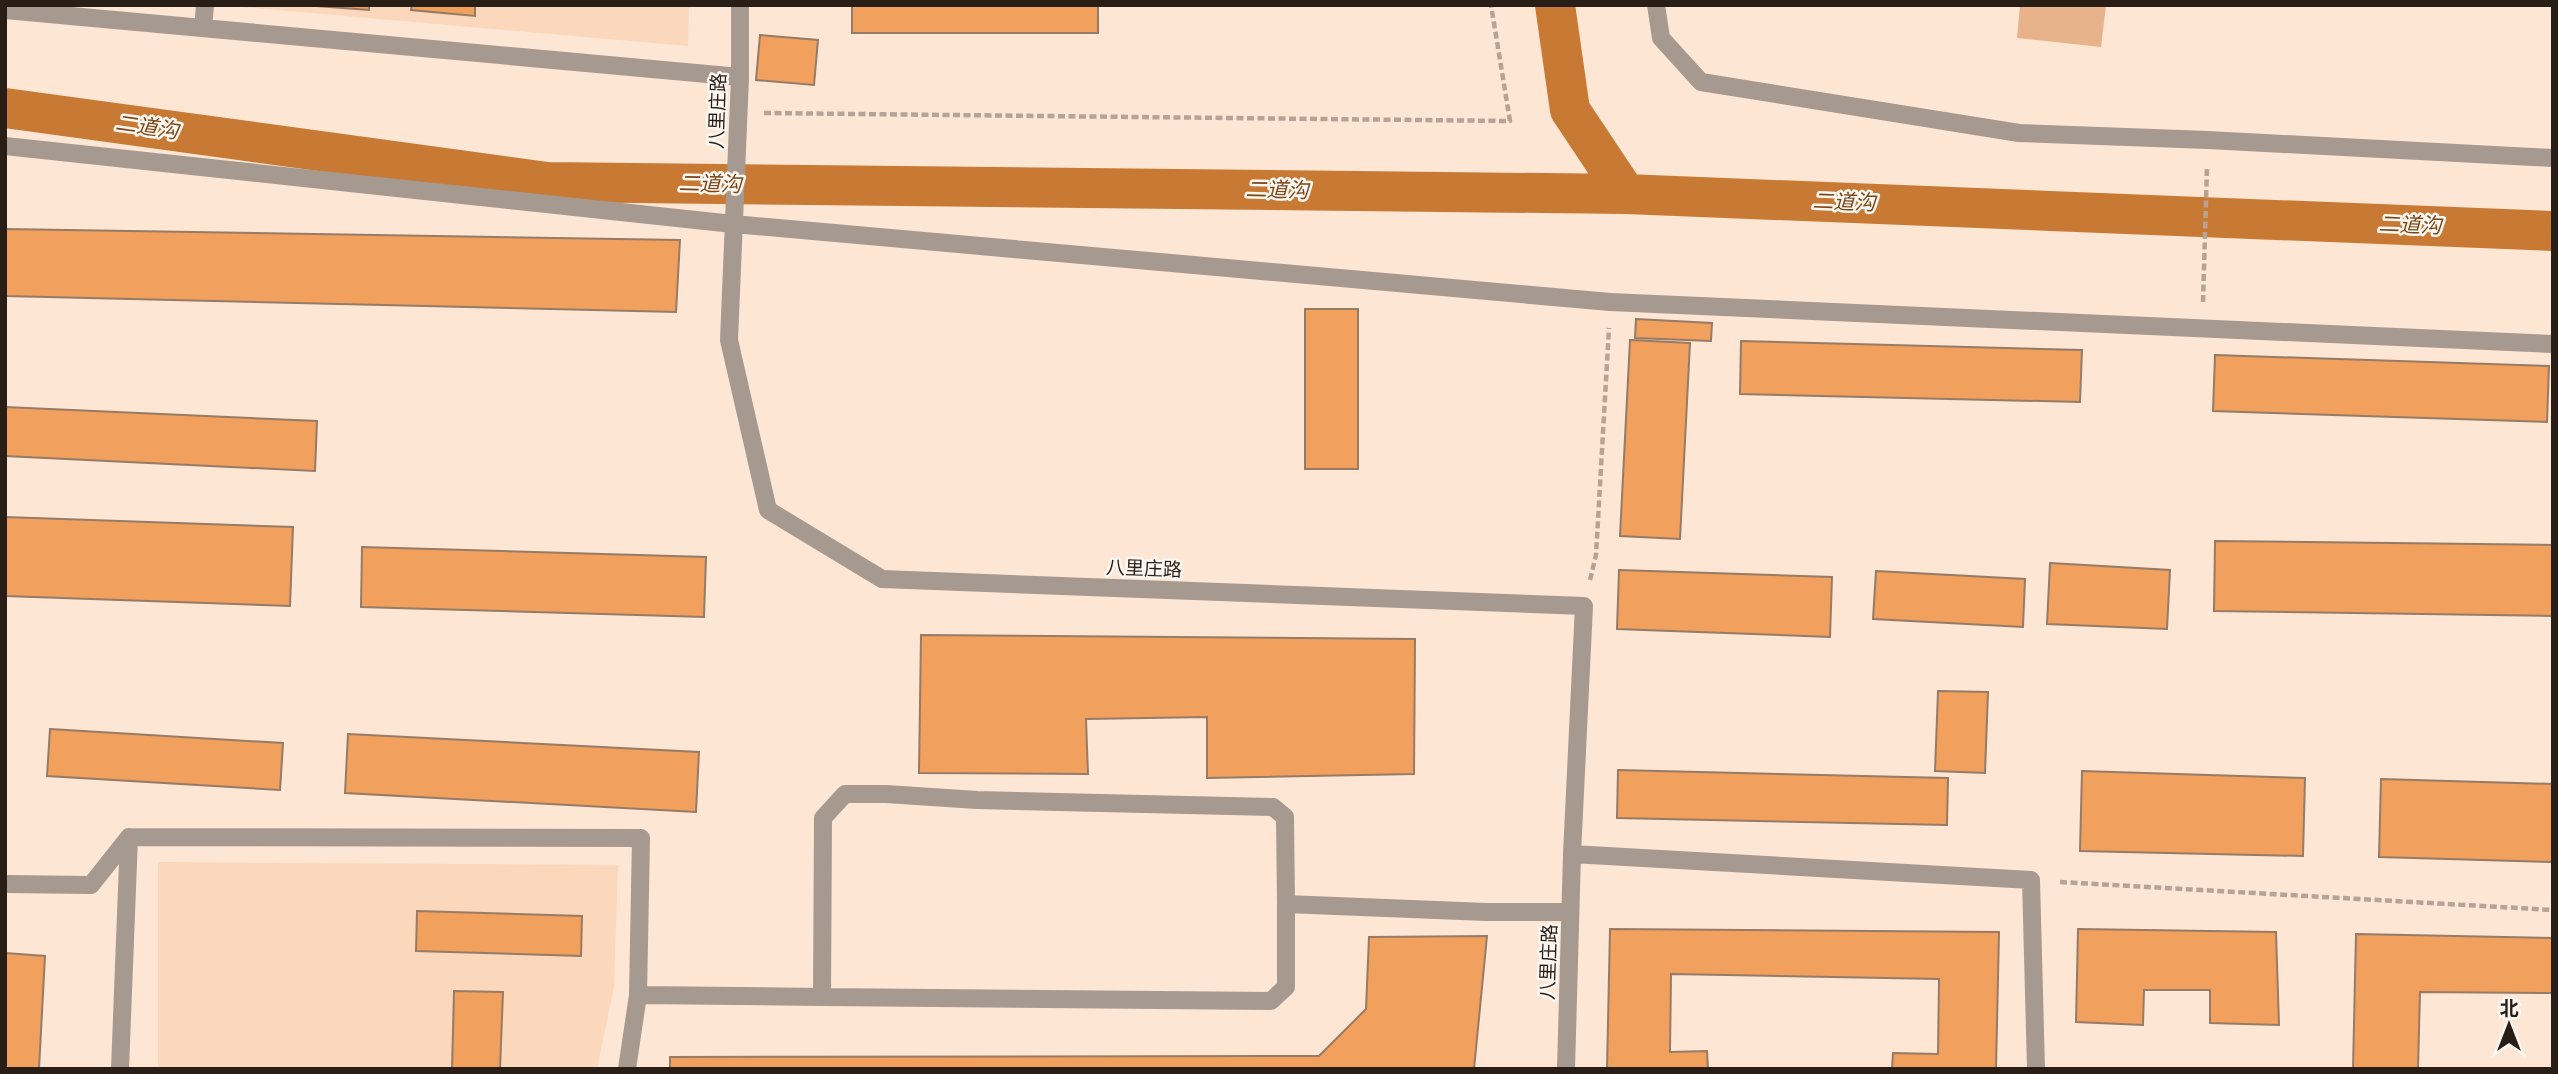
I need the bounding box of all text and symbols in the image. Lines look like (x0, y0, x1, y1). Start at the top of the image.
street label: 八里庄路 (703, 73, 731, 149)
water label: 二道沟 (114, 108, 182, 145)
water label: 二道沟 (678, 168, 744, 198)
water label: 二道沟 (1245, 174, 1311, 204)
water label: 二道沟 (1812, 186, 1878, 216)
water label: 二道沟 (2378, 209, 2444, 239)
street label: 八里庄路 (1106, 554, 1182, 582)
street label: 八里庄路 (1534, 924, 1562, 1000)
north arrow (2474, 990, 2544, 1060)
text: 北 (2499, 995, 2519, 1021)

